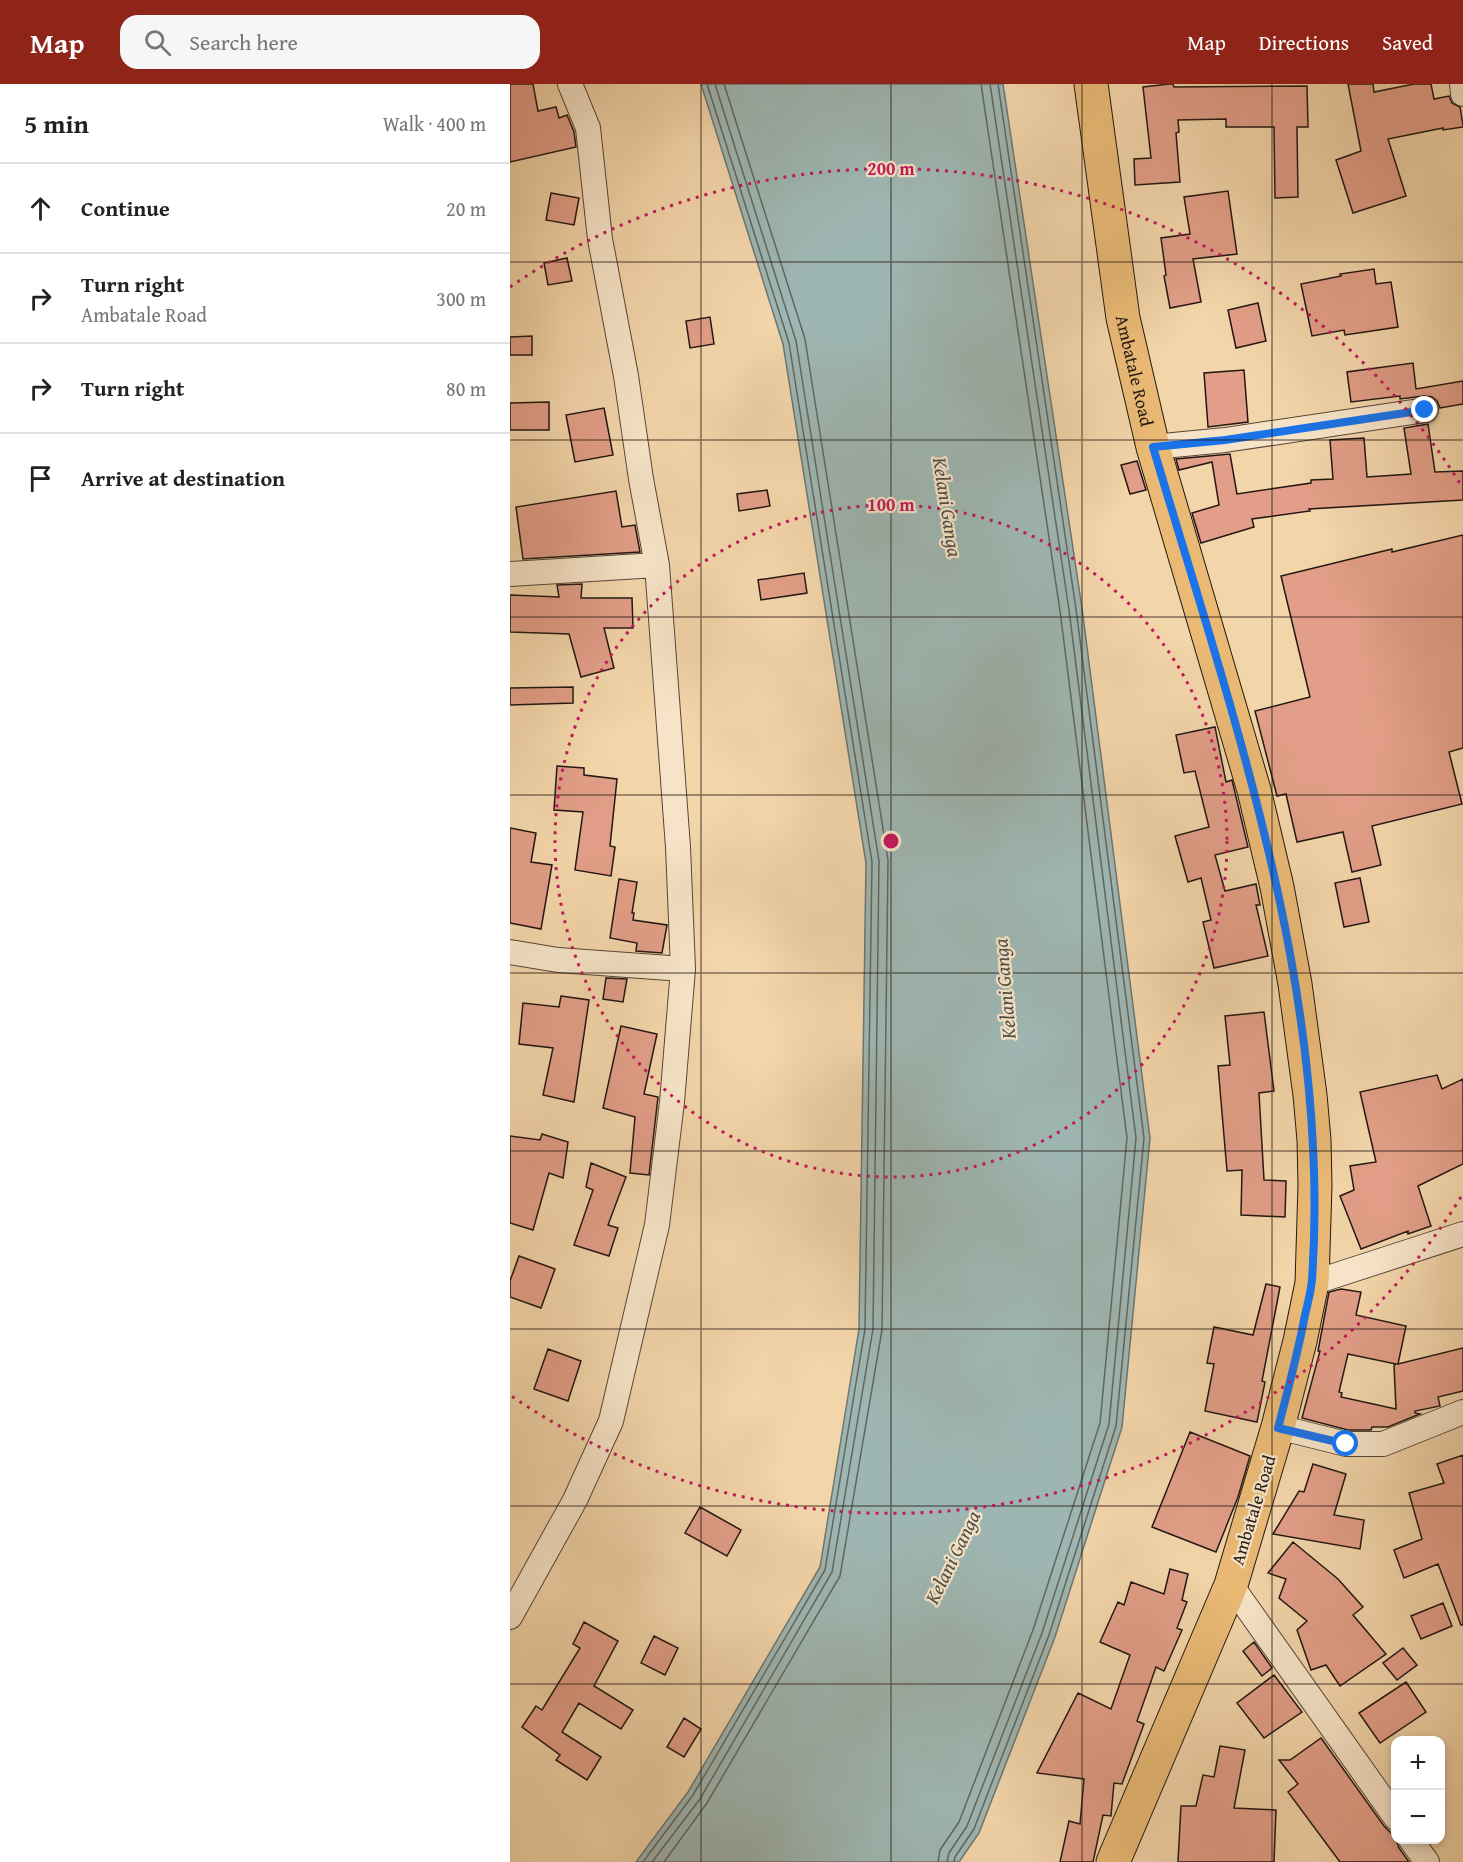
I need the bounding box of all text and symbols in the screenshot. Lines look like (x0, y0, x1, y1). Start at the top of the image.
search box (120, 15, 540, 69)
text: Map (30, 22, 84, 63)
icon: search (141, 26, 174, 59)
text: Search here (189, 26, 298, 58)
text: Map (1187, 27, 1226, 58)
text: Directions (1259, 27, 1349, 58)
text: Saved (1382, 27, 1433, 58)
text: 5 min (24, 104, 89, 143)
text: Walk · 400 m (383, 109, 486, 138)
text: 200 m (867, 155, 915, 182)
icon: ahead (24, 192, 57, 225)
text: Continue (81, 192, 170, 224)
text: 20 m (446, 194, 486, 223)
text: Turn right (81, 268, 184, 300)
icon: right (24, 282, 57, 315)
text: 300 m (436, 284, 486, 313)
text: Ambatale Road (81, 300, 207, 329)
street label: Ambatale Road (1109, 312, 1161, 429)
icon: right (24, 372, 57, 405)
text: Turn right (81, 372, 184, 404)
text: 80 m (446, 374, 486, 403)
route end (1411, 396, 1437, 422)
water label: Kelani Ganga (926, 454, 970, 560)
icon: arrive (24, 462, 57, 495)
text: Arrive at destination (81, 462, 285, 494)
text: 100 m (867, 491, 915, 518)
centre of rings (881, 831, 901, 851)
water label: Kelani Ganga (985, 937, 1023, 1041)
route start (1332, 1430, 1358, 1456)
street label: Ambatale Road (1224, 1451, 1283, 1568)
water label: Kelani Ganga (916, 1505, 987, 1610)
map controls (1391, 1736, 1445, 1844)
button: + (1391, 1736, 1445, 1790)
button: − (1391, 1790, 1445, 1844)

